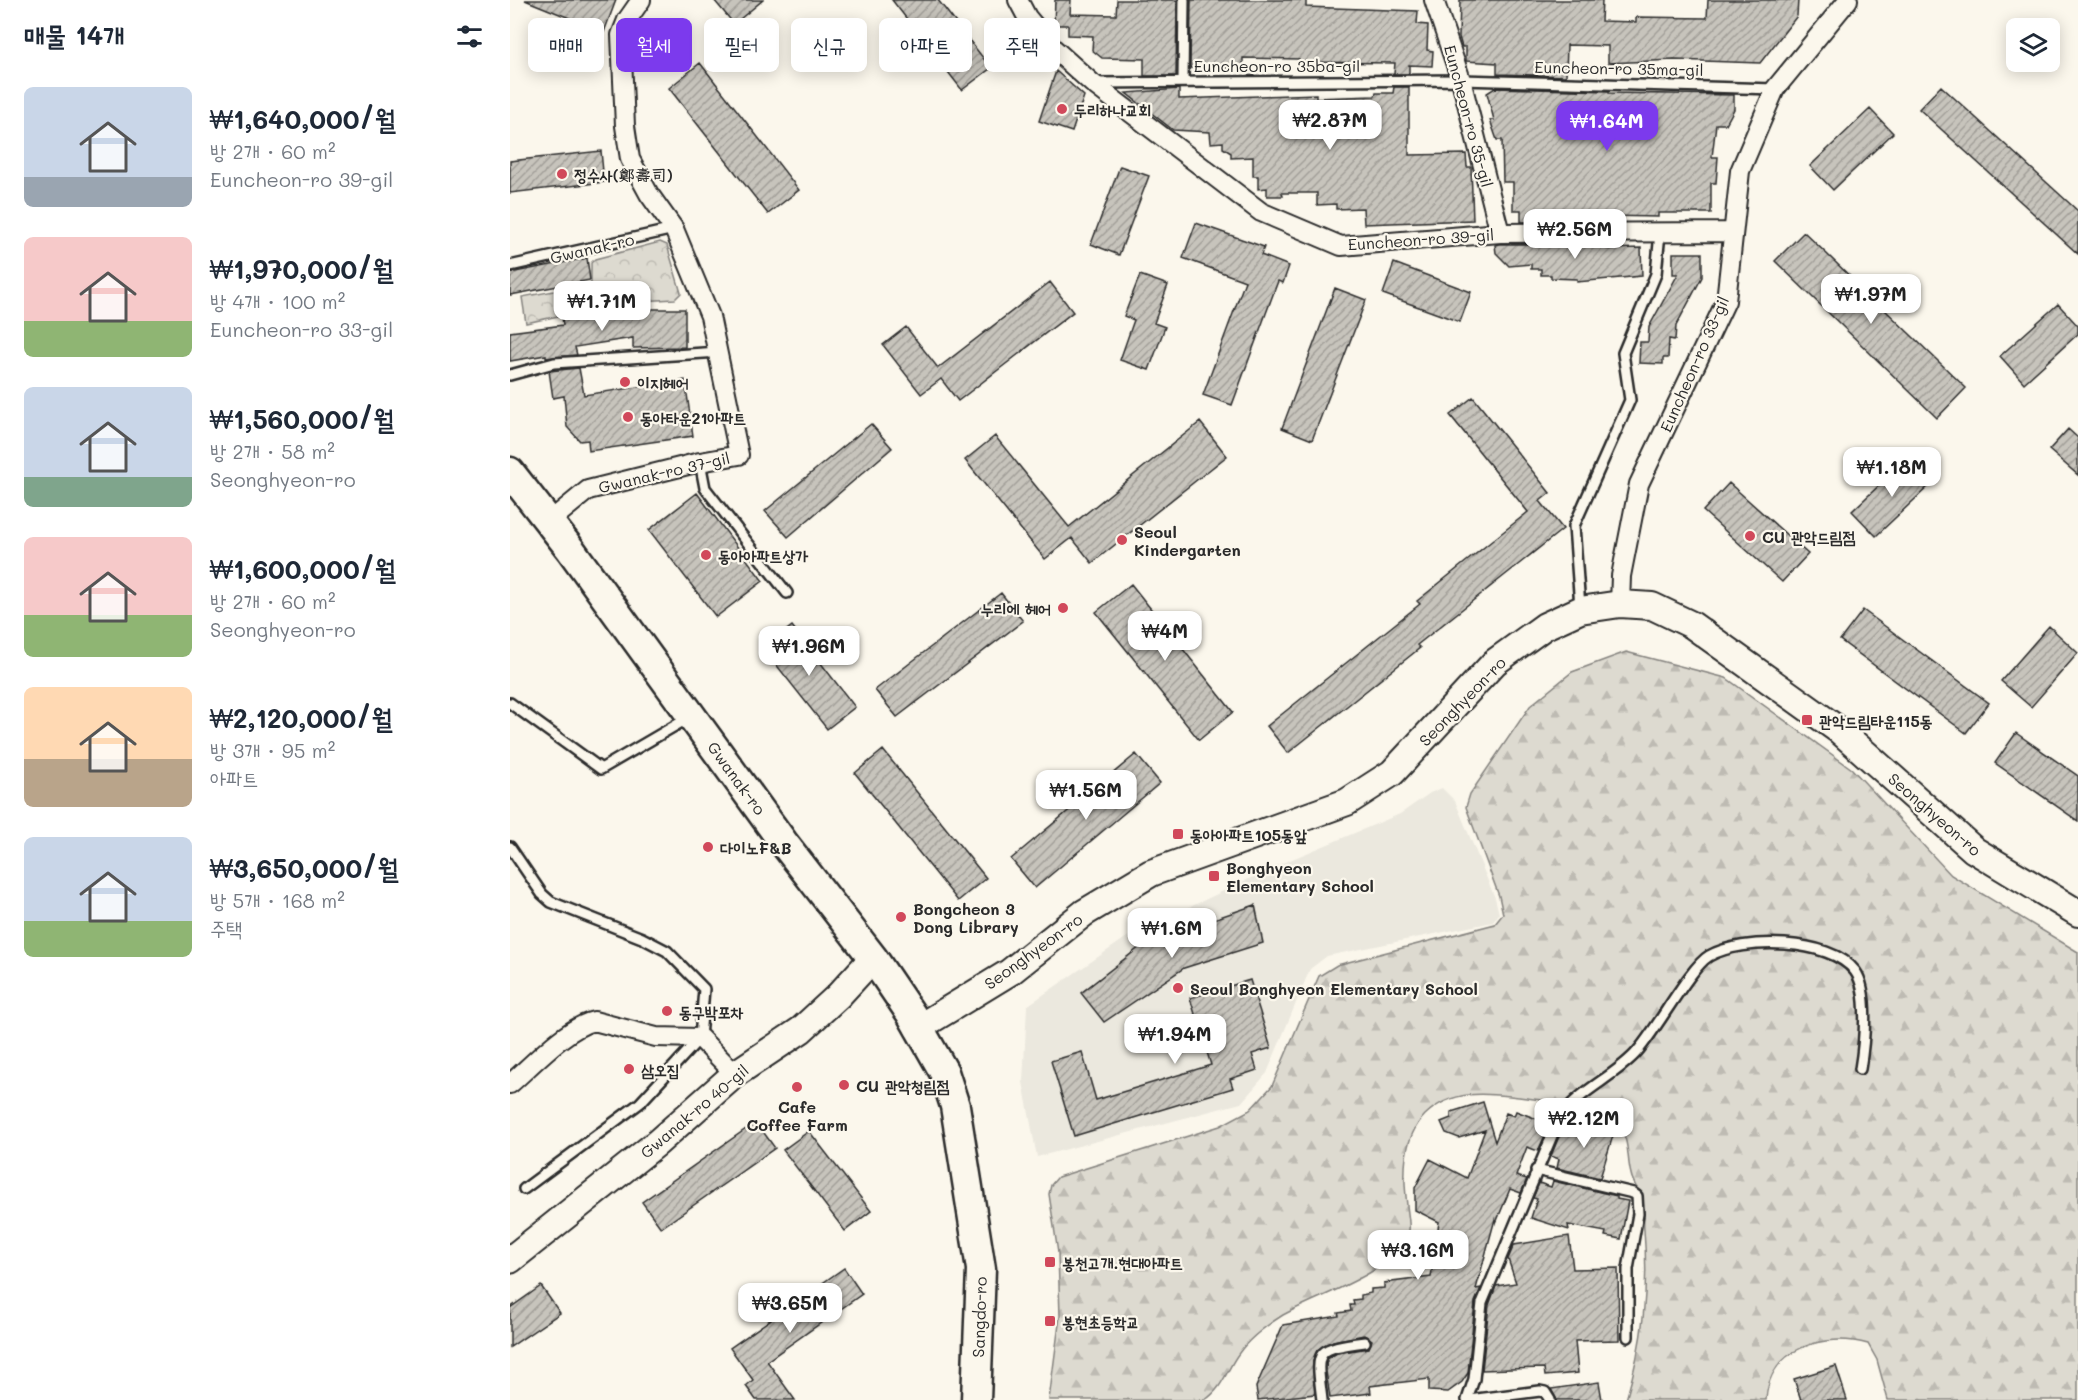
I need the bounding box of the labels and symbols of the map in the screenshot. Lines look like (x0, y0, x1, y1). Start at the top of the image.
street label: Euncheon-ro 35-gil (1440, 43, 1498, 189)
street label: Euncheon-ro 35ba-gil (1194, 55, 1360, 76)
street label: Euncheon-ro 35ma-gil (1534, 56, 1704, 80)
place label: 두리하나교회 (1074, 99, 1151, 120)
pin: ₩2.87M (1281, 100, 1379, 151)
pin: ₩1.64M (1558, 101, 1656, 152)
marker: 두리하나교회 (1055, 102, 1069, 116)
place label: 정수사(鄭壽司) (574, 164, 673, 185)
marker: 정수사(鄭壽司) (555, 167, 569, 181)
pin: ₩2.56M (1526, 209, 1624, 260)
street label: Euncheon-ro 39-gil (1347, 223, 1495, 255)
street label: Gwanak-ro (548, 228, 636, 268)
pin: ₩1.97M (1822, 274, 1920, 325)
pin: ₩1.71M (553, 281, 651, 332)
street label: Euncheon-ro 33-gil (1655, 293, 1733, 435)
place label: 이지헤어 (637, 372, 689, 393)
marker: 이지헤어 (618, 375, 632, 389)
place label: 동아타운21아파트 (640, 407, 746, 428)
marker: 동아타운21아파트 (621, 410, 635, 424)
street label: Gwanak-ro 37-gil (596, 447, 732, 497)
pin: ₩1.18M (1843, 447, 1941, 498)
place label: Seoul Kindergarten (1134, 521, 1241, 560)
place label: CU 관악드림점 (1762, 526, 1855, 547)
marker: CU 관악드림점 (1743, 529, 1757, 543)
marker: Seoul Kindergarten (1115, 533, 1129, 547)
place label: 동아아파트상가 (718, 545, 808, 566)
marker: 동아아파트상가 (699, 548, 713, 562)
place label: 누리에 헤어 (981, 598, 1051, 619)
marker: 누리에 헤어 (1056, 601, 1070, 615)
pin: ₩4M (1136, 611, 1194, 662)
pin: ₩1.96M (760, 626, 858, 677)
street label: Seonghyeon-ro (1414, 652, 1510, 750)
place label: 관악드림타운115동 (1819, 710, 1933, 731)
marker: 관악드림타운115동 (1800, 713, 1814, 727)
street label: Gwanak-ro (703, 737, 771, 819)
street label: Seonghyeon-ro (1884, 768, 1986, 860)
pin: ₩1.56M (1037, 770, 1135, 821)
place label: 동아아파트105동앞 (1190, 824, 1307, 845)
marker: 동아아파트105동앞 (1171, 827, 1185, 841)
place label: 다이노F&B (720, 837, 792, 858)
marker: 다이노F&B (701, 840, 715, 854)
place label: Bonghyeon Elementary School (1226, 857, 1374, 896)
marker: Bonghyeon Elementary School (1207, 869, 1221, 883)
place label: Bongcheon 3 Dong Library (913, 898, 1019, 937)
street label: Seonghyeon-ro (980, 908, 1086, 994)
pin: ₩1.6M (1130, 908, 1214, 959)
marker: Bongcheon 3 Dong Library (894, 910, 908, 924)
place label: Seoul Bonghyeon Elementary School (1190, 978, 1478, 999)
marker: Seoul Bonghyeon Elementary School (1171, 981, 1185, 995)
place label: 동구박포차 (679, 1001, 744, 1022)
marker: 동구박포차 (660, 1004, 674, 1018)
pin: ₩1.94M (1126, 1014, 1224, 1065)
place label: 삼오집 (641, 1059, 680, 1080)
street label: Gwanak-ro 40-gil (635, 1060, 753, 1162)
marker: 삼오집 (622, 1062, 636, 1076)
place label: CU 관악청림점 (856, 1075, 949, 1096)
marker: CU 관악청림점 (837, 1078, 851, 1092)
marker: Cafe Coffee Farm (790, 1080, 804, 1094)
place label: Cafe Coffee Farm (746, 1096, 848, 1135)
pin: ₩2.12M (1535, 1098, 1633, 1149)
pin: ₩3.16M (1369, 1230, 1467, 1281)
place label: 봉천고개.현대아파트 (1062, 1252, 1183, 1273)
marker: 봉천고개.현대아파트 (1043, 1255, 1057, 1269)
street label: Sangdo-ro (967, 1276, 991, 1358)
pin: ₩3.65M (741, 1283, 839, 1334)
place label: 봉현초등학교 (1062, 1311, 1139, 1332)
marker: 봉현초등학교 (1043, 1314, 1057, 1328)

